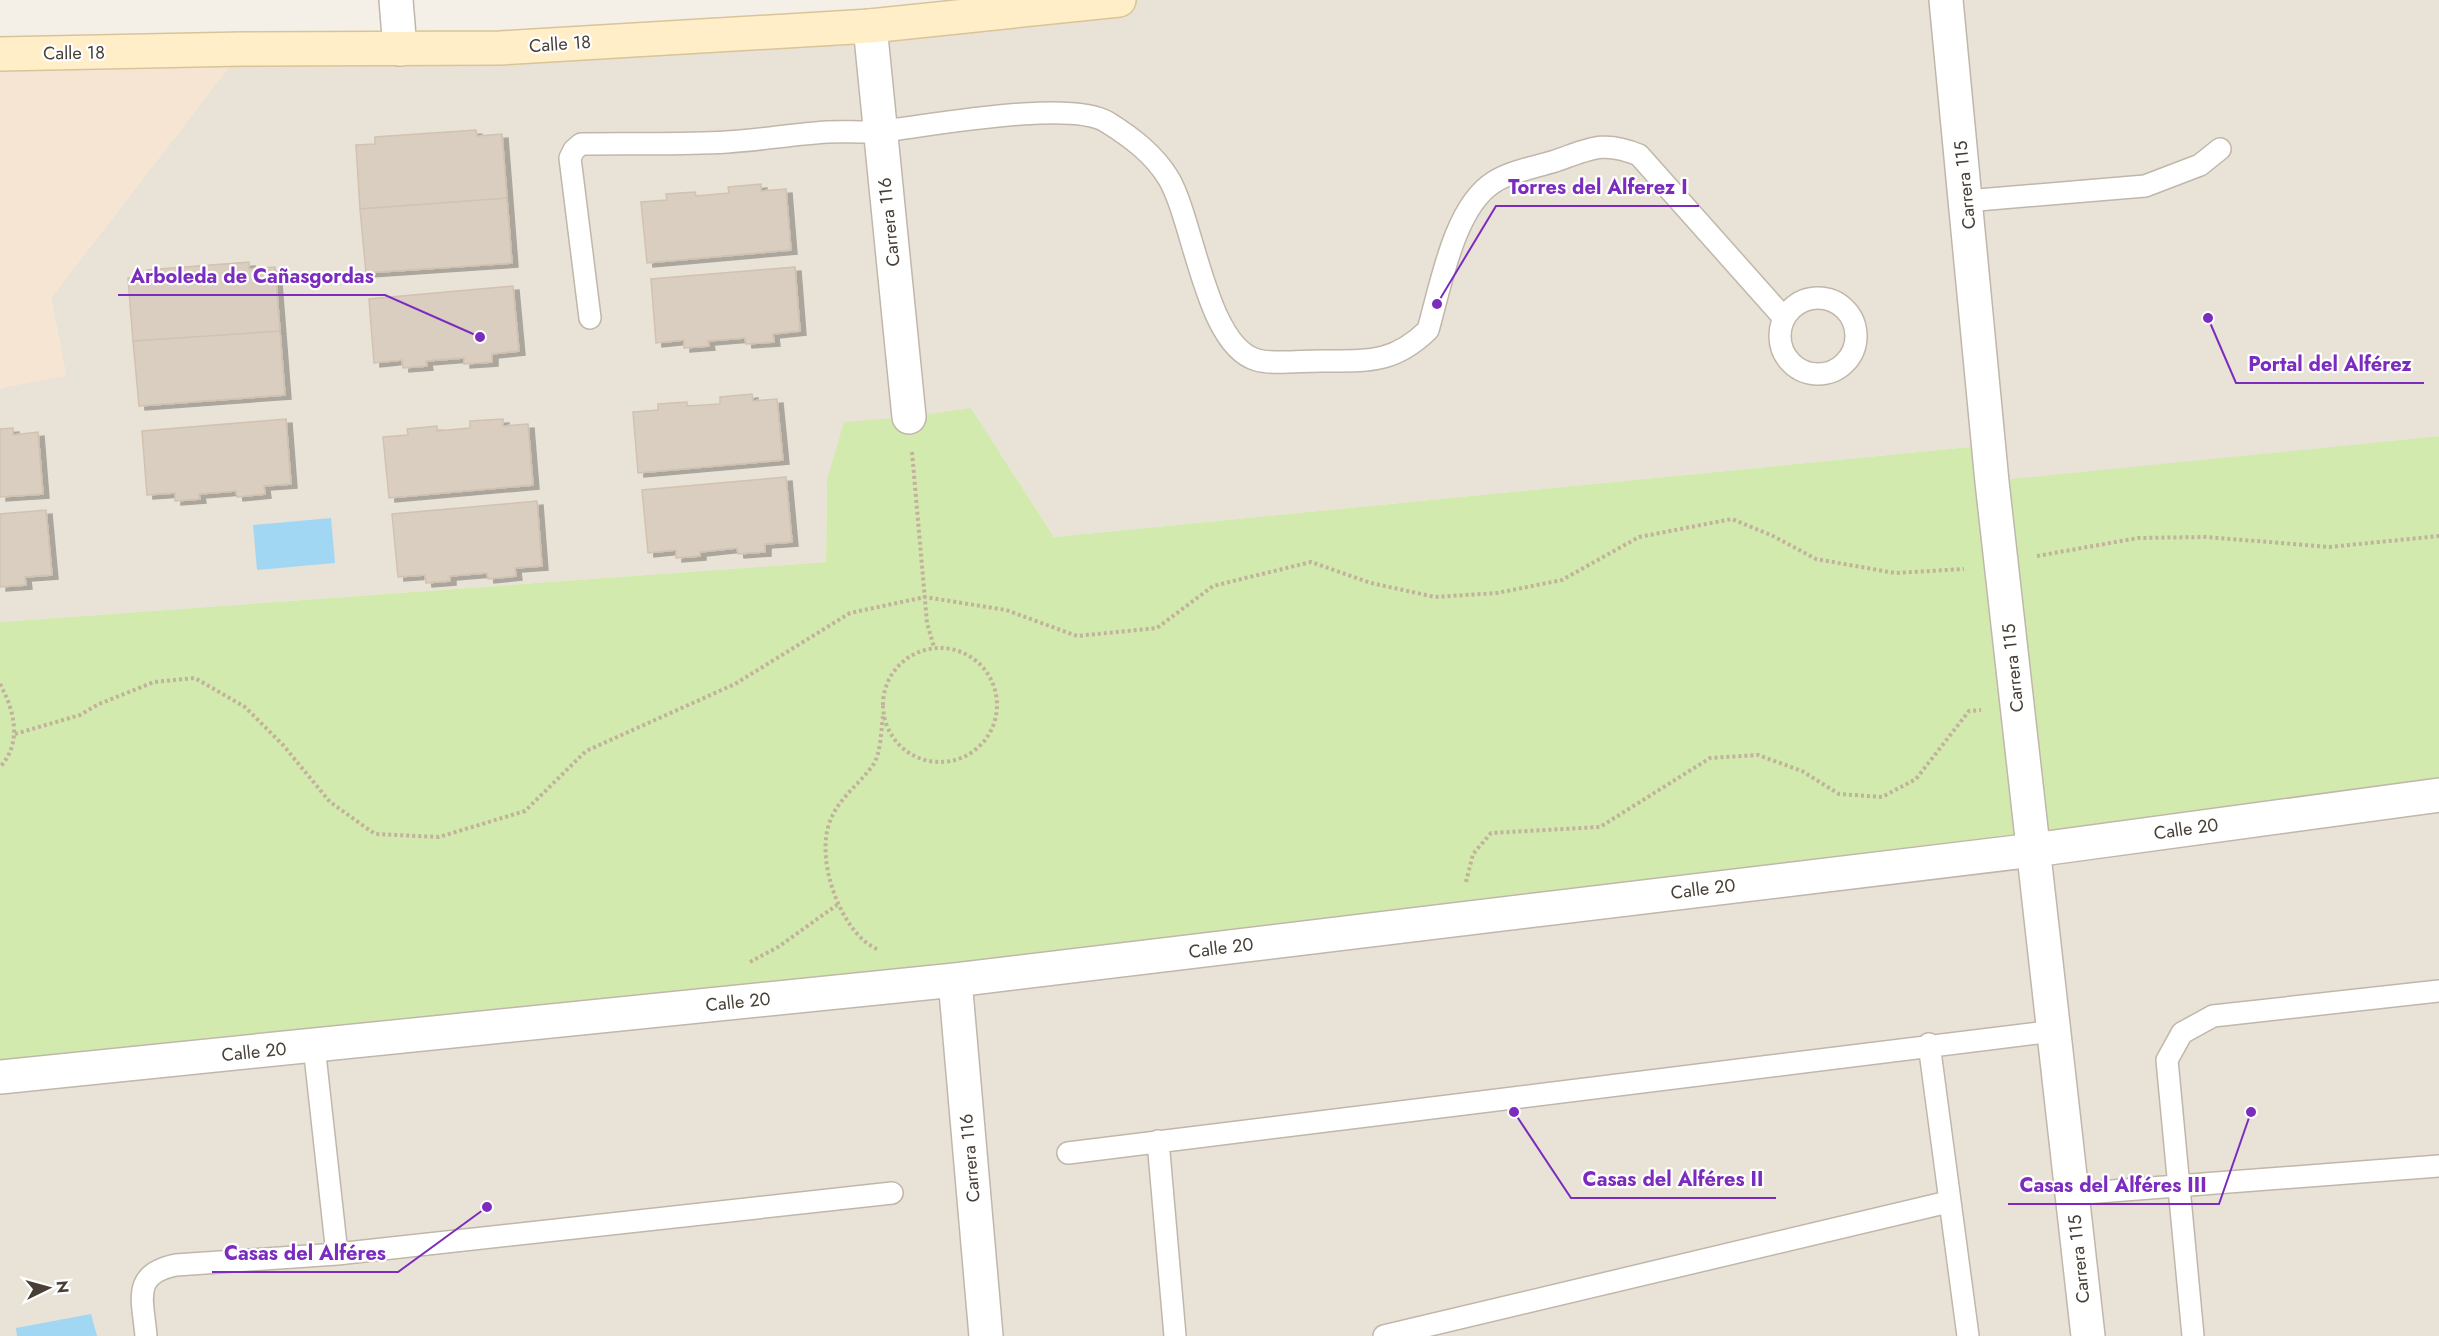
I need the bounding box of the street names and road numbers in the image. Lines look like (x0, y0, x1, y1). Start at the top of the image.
street label: Calle 18 (528, 29, 592, 59)
street label: Calle 18 (43, 39, 105, 67)
street label: Carrera 115 (1947, 139, 1983, 231)
street label: Carrera 116 (871, 176, 907, 268)
street label: Carrera 115 (1995, 622, 2031, 714)
street label: Calle 20 (2152, 812, 2220, 846)
street label: Calle 20 (1669, 872, 1737, 906)
street label: Calle 20 (1187, 931, 1255, 965)
street label: Calle 20 (704, 986, 772, 1018)
street label: Calle 20 (220, 1036, 288, 1068)
street label: Carrera 116 (953, 1112, 987, 1204)
street label: Carrera 115 (2061, 1213, 2097, 1305)

